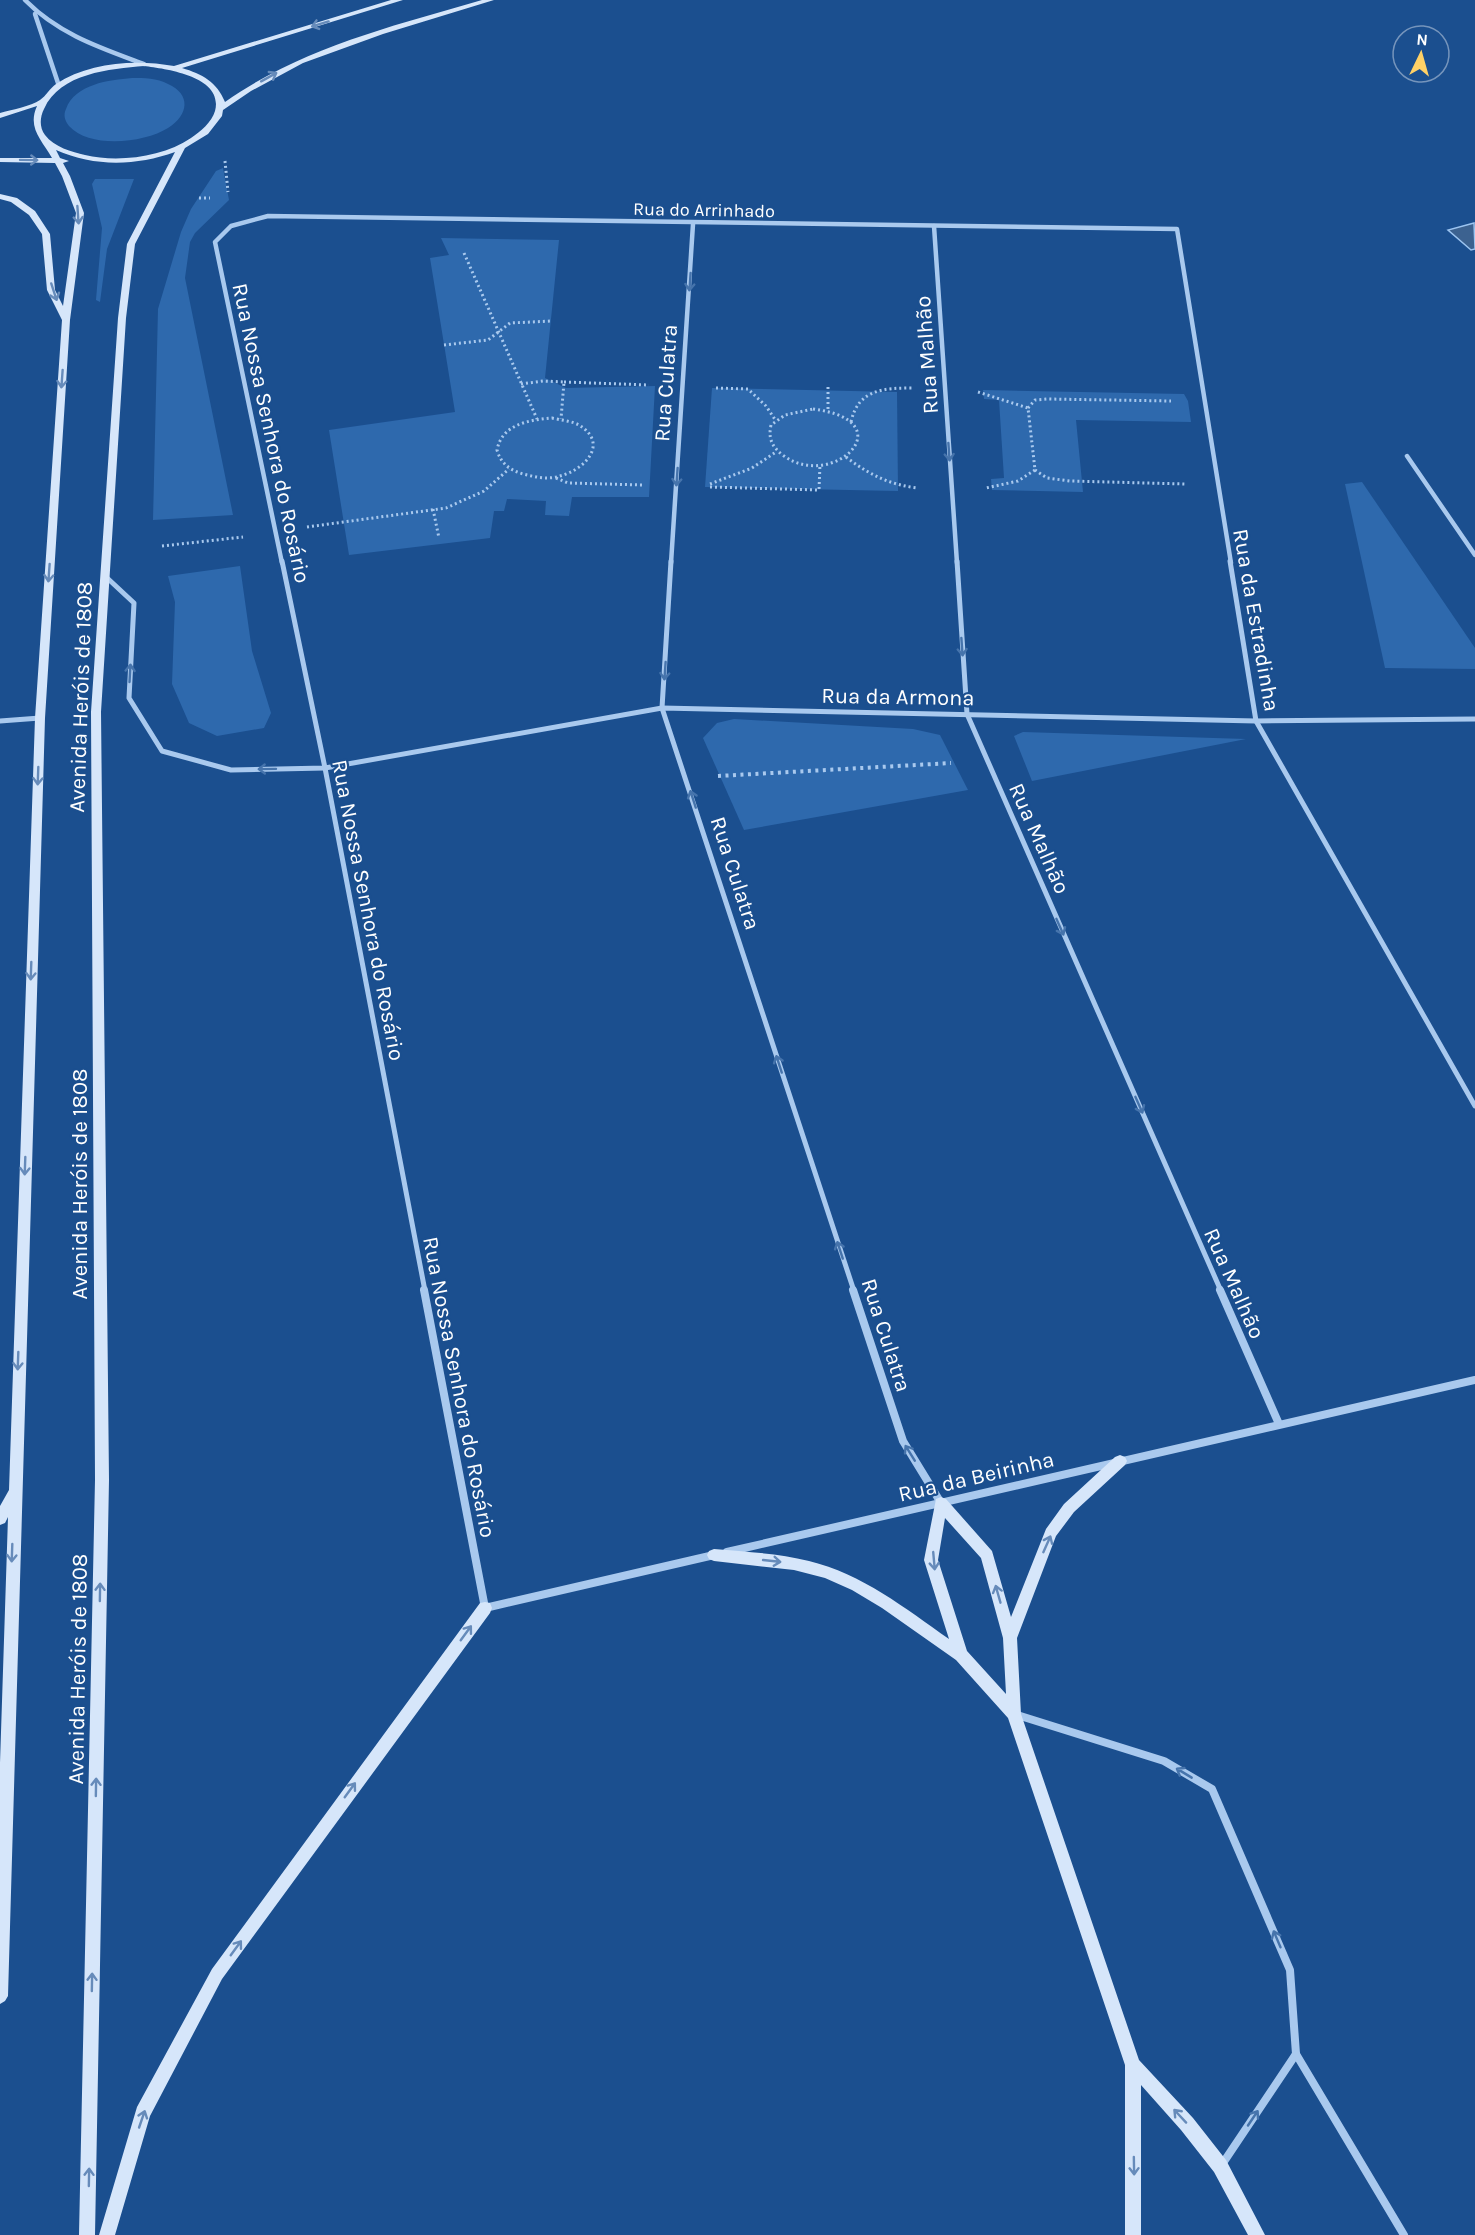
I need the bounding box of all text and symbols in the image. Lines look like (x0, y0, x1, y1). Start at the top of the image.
one-way arrow (311, 19, 330, 30)
north arrow (1391, 24, 1451, 84)
text: N (1416, 30, 1429, 50)
one-way arrow (260, 71, 277, 83)
one-way arrow (19, 154, 39, 166)
street label: Rua do Arrinhado (633, 198, 775, 222)
one-way arrow (72, 205, 83, 225)
one-way arrow (684, 272, 695, 291)
street label: Rua Nossa Senhora do Rosário (226, 281, 316, 586)
one-way arrow (49, 282, 60, 301)
street label: Rua Malhão (910, 295, 944, 415)
street label: Rua Culatra (649, 324, 683, 443)
one-way arrow (57, 368, 68, 388)
one-way arrow (944, 442, 955, 462)
one-way arrow (672, 466, 683, 486)
street label: Rua da Estradinha (1227, 527, 1285, 714)
one-way arrow (44, 563, 55, 583)
street label: Avenida Heróis de 1808 (64, 581, 98, 813)
one-way arrow (957, 636, 968, 656)
one-way arrow (659, 661, 670, 681)
one-way arrow (125, 663, 136, 683)
street label: Rua da Armona (821, 683, 975, 711)
street label: Rua Nossa Senhora do Rosário (326, 757, 410, 1063)
one-way arrow (257, 763, 277, 775)
one-way arrow (32, 766, 43, 786)
street label: Rua Malhão (1003, 779, 1075, 898)
one-way arrow (686, 790, 697, 809)
street label: Rua Culatra (705, 813, 766, 933)
one-way arrow (1055, 917, 1067, 935)
one-way arrow (26, 960, 37, 980)
one-way arrow (773, 1055, 784, 1074)
street label: Avenida Heróis de 1808 (67, 1069, 93, 1299)
one-way arrow (1134, 1096, 1145, 1114)
one-way arrow (19, 1155, 31, 1175)
street label: Rua Malhão (1198, 1224, 1270, 1343)
street label: Rua Nossa Senhora do Rosário (417, 1234, 501, 1540)
one-way arrow (834, 1241, 845, 1260)
street label: Rua Culatra (856, 1275, 917, 1395)
one-way arrow (13, 1350, 24, 1370)
one-way arrow (904, 1445, 917, 1462)
street label: Rua da Beirinha (896, 1446, 1057, 1508)
one-way arrow (1042, 1535, 1053, 1553)
one-way arrow (7, 1542, 18, 1562)
one-way arrow (929, 1550, 940, 1570)
street label: Avenida Heróis de 1808 (63, 1553, 93, 1785)
one-way arrow (762, 1556, 781, 1567)
one-way arrow (94, 1582, 106, 1602)
one-way arrow (992, 1585, 1003, 1604)
one-way arrow (460, 1626, 473, 1642)
one-way arrow (1176, 1766, 1193, 1778)
one-way arrow (90, 1777, 102, 1797)
one-way arrow (344, 1783, 357, 1799)
one-way arrow (1270, 1930, 1282, 1948)
one-way arrow (230, 1941, 242, 1957)
one-way arrow (87, 1972, 98, 1992)
one-way arrow (137, 2109, 148, 2128)
one-way arrow (1173, 2109, 1187, 2124)
one-way arrow (1247, 2110, 1259, 2126)
one-way arrow (1128, 2155, 1140, 2175)
one-way arrow (83, 2167, 94, 2187)

